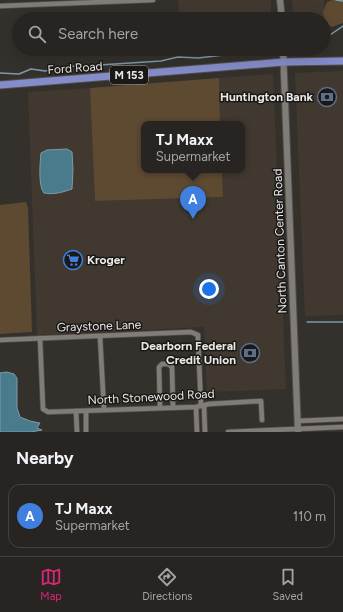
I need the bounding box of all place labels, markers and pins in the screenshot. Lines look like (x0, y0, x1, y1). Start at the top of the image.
bank icon: Huntington Bank (316, 86, 338, 108)
place label: Huntington Bank (220, 90, 314, 104)
pin: A (180, 186, 206, 219)
supermarket icon: Kroger (62, 249, 84, 271)
place label: Kroger (87, 253, 125, 267)
place label: Dearborn Federal Credit Union (141, 339, 236, 367)
bank icon: Dearborn Federal Credit Union (239, 342, 261, 364)

